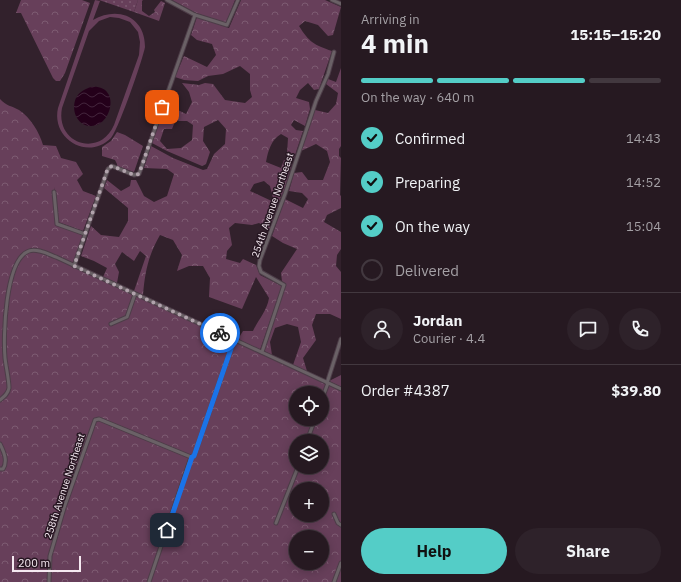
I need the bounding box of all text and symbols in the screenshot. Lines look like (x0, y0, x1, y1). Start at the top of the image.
text: Arriving in (361, 11, 420, 28)
text: 15:15–15:20 (570, 25, 661, 44)
text: 4 min (361, 26, 429, 60)
text: On the way · 640 m (361, 89, 474, 106)
pin (145, 90, 179, 124)
icon: bag (151, 96, 173, 118)
icon: check (361, 127, 383, 149)
text: Confirmed (395, 129, 465, 148)
text: 14:43 (626, 130, 661, 147)
street label: 254th Avenue Northeast (248, 151, 297, 259)
icon: check (361, 171, 383, 193)
text: Preparing (395, 173, 460, 192)
text: 14:52 (626, 174, 661, 191)
icon: check (361, 215, 383, 237)
text: On the way (395, 217, 470, 236)
text: 15:04 (626, 218, 661, 235)
text: Delivered (395, 261, 459, 280)
button: person (361, 308, 403, 350)
button: chat (567, 308, 609, 350)
button: phone (619, 308, 661, 350)
text: Jordan (413, 311, 462, 330)
courier (200, 313, 240, 353)
icon: bike (209, 322, 231, 344)
text: Courier · 4.4 (413, 330, 485, 347)
text: Order #4387 (361, 381, 450, 400)
text: $39.80 (611, 381, 661, 400)
map controls (289, 386, 329, 570)
button: locate (289, 386, 329, 426)
street label: 258th Avenue Northeast (41, 431, 88, 540)
button: layers (289, 434, 329, 474)
button: + (289, 482, 329, 522)
pin (150, 513, 184, 547)
icon: home (156, 519, 178, 541)
button: Help (361, 528, 507, 574)
button: Share (515, 528, 661, 574)
button: − (289, 530, 329, 570)
scale bar (12, 554, 81, 573)
text: 200 m (18, 556, 50, 570)

